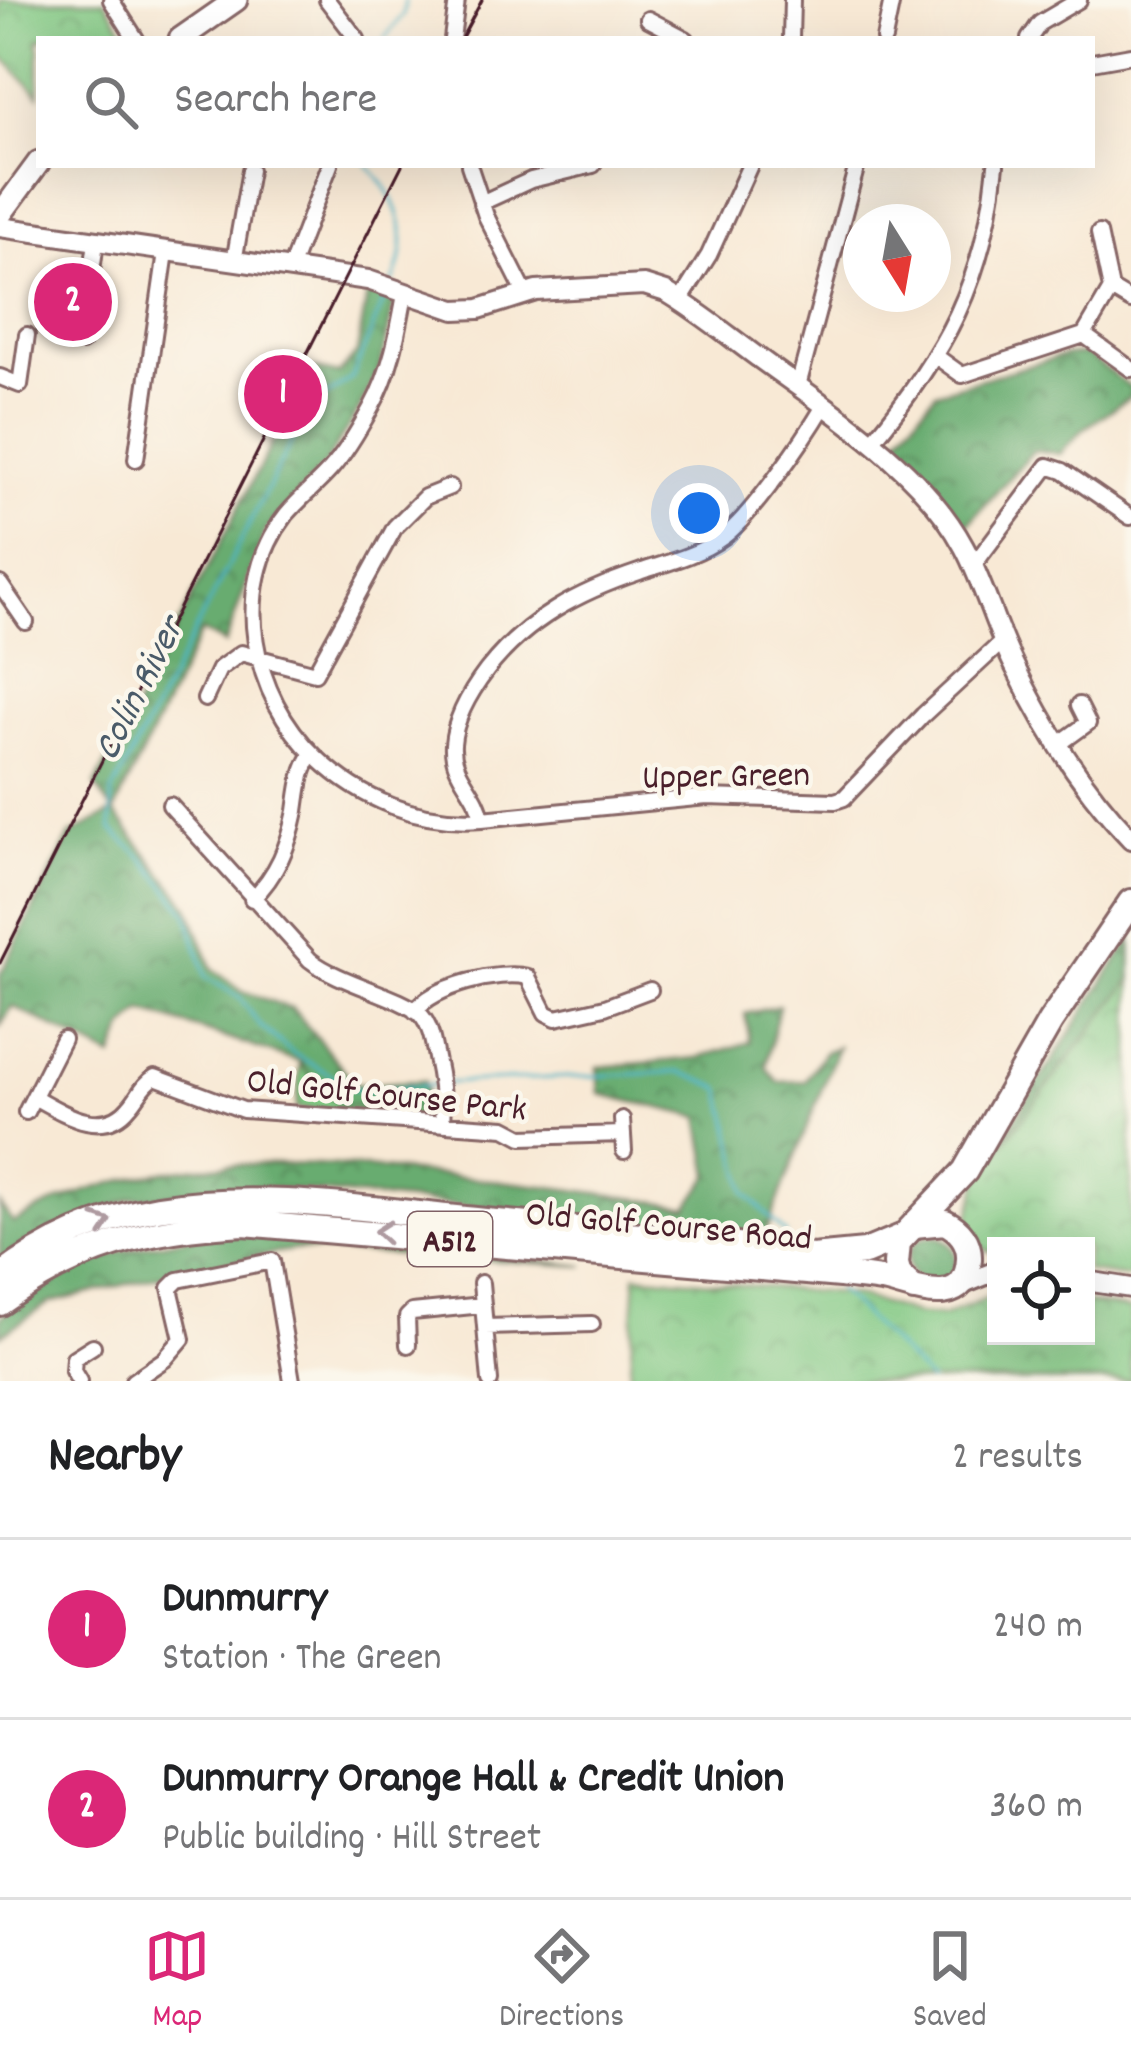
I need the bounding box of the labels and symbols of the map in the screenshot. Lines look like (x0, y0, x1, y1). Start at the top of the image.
north arrow (843, 204, 951, 312)
pin: 2 (34, 257, 112, 347)
pin: 1 (244, 349, 322, 439)
your location (669, 483, 729, 543)
water label: Colin River (82, 605, 203, 771)
street label: Upper Green (642, 752, 810, 806)
street label: Old Golf Course Park (244, 1057, 529, 1139)
street label: Old Golf Course Road (523, 1191, 814, 1267)
road number: A512 (408, 1212, 492, 1266)
one-way arrow (91, 1213, 112, 1237)
one-way arrow (373, 1220, 392, 1245)

